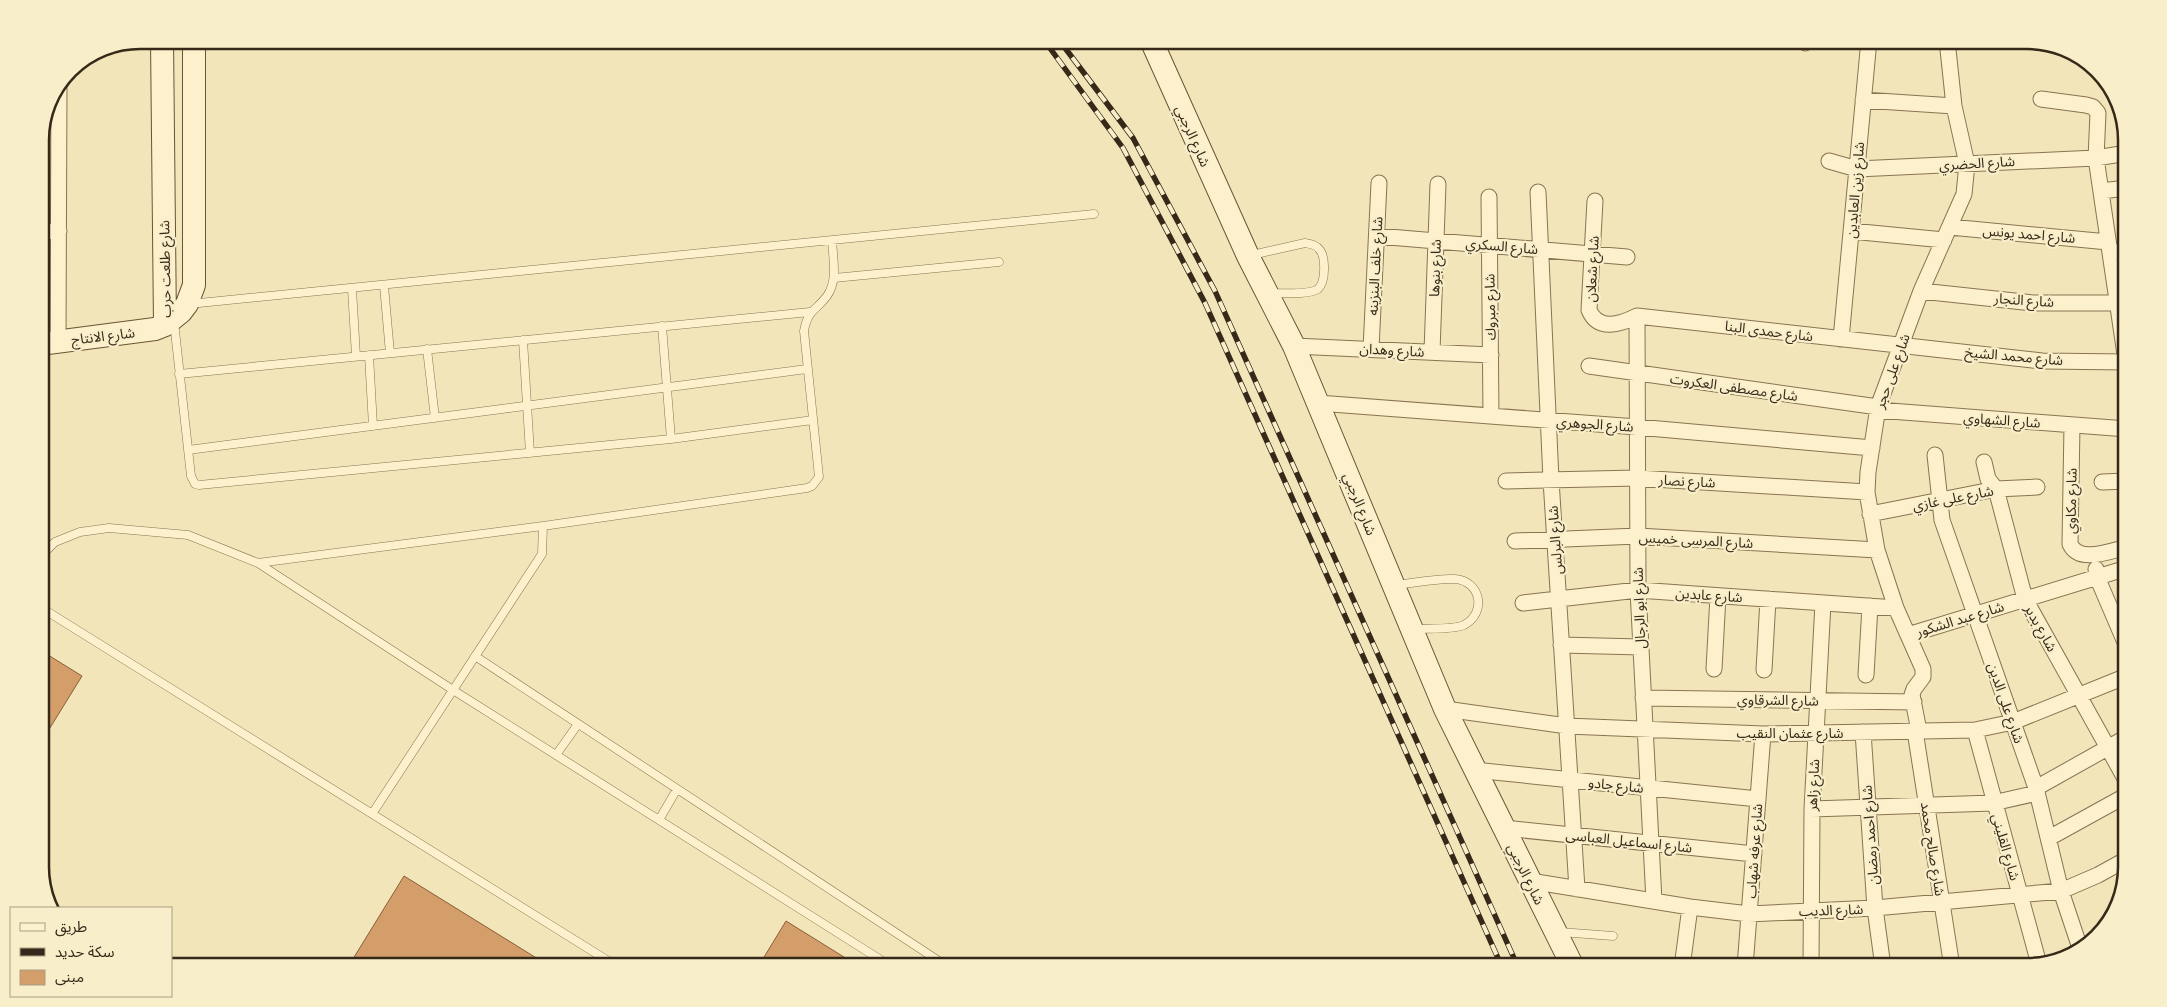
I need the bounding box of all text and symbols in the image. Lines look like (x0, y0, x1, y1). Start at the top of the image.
street label: شارع الرجبي (1169, 102, 1215, 171)
street label: شارع زين العابدين (1842, 141, 1870, 239)
street label: شارع الحضري (1939, 152, 2016, 176)
street label: شارع خلف البنزينه (1363, 216, 1389, 316)
street label: شارع طلعت حرب (155, 220, 177, 318)
street label: شارع احمد يونس (1982, 221, 2076, 249)
street label: شارع السكري (1465, 234, 1539, 260)
street label: شارع شعلان (1581, 235, 1605, 303)
street label: شارع بنوها (1425, 239, 1447, 297)
street label: شارع مبروك (1480, 273, 1502, 341)
street label: شارع النجار (1992, 289, 2055, 313)
street label: شارع حمدى البنا (1724, 317, 1814, 347)
street label: شارع الانتاج (70, 323, 136, 351)
street label: شارع على حجر (1870, 331, 1916, 412)
street label: شارع وهدان (1359, 339, 1425, 363)
street label: شارع محمد الشيخ (1964, 343, 2064, 371)
street label: شارع مصطفى العكروت (1669, 369, 1799, 407)
street label: شارع الشهاوي (1963, 408, 2041, 434)
street label: شارع الجوهري (1556, 412, 1634, 438)
street label: شارع مكاوي (2061, 468, 2083, 534)
street label: شارع الرجبي (1337, 470, 1381, 539)
street label: شارع نصار (1657, 470, 1716, 493)
street label: شارع على غازي (1911, 481, 1996, 517)
street label: شارع البرلس (1544, 505, 1568, 575)
street label: شارع المرسى خميس (1638, 528, 1754, 554)
street label: شارع ابو الرجال (1629, 567, 1651, 649)
street label: شارع عابدين (1675, 584, 1743, 608)
street label: شارع عبد الشكور (1913, 597, 2007, 643)
street label: شارع بدير (2018, 600, 2061, 656)
street label: شارع على الدين (1982, 660, 2028, 746)
street label: شارع الشرقاوي (1737, 690, 1819, 712)
street label: شارع عثمان النقيب (1736, 724, 1844, 744)
street label: شارع زاهر (1803, 758, 1825, 813)
street label: شارع جادو (1587, 773, 1645, 799)
street label: شارع احمد رمضان (1858, 784, 1884, 885)
street label: شارع صالح محمد (1915, 801, 1949, 898)
street label: شارع عرفه شهاب (1742, 803, 1768, 899)
street label: شارع القليني (1986, 811, 2024, 883)
street label: شارع اسماعيل العباسى (1565, 825, 1693, 859)
street label: شارع الرجبي (1501, 840, 1549, 909)
street label: شارع الديب (1798, 900, 1864, 922)
legend (10, 907, 172, 997)
text: طريق (55, 917, 87, 937)
text: سكة حديد (55, 942, 115, 961)
text: مبنى (55, 967, 84, 986)

